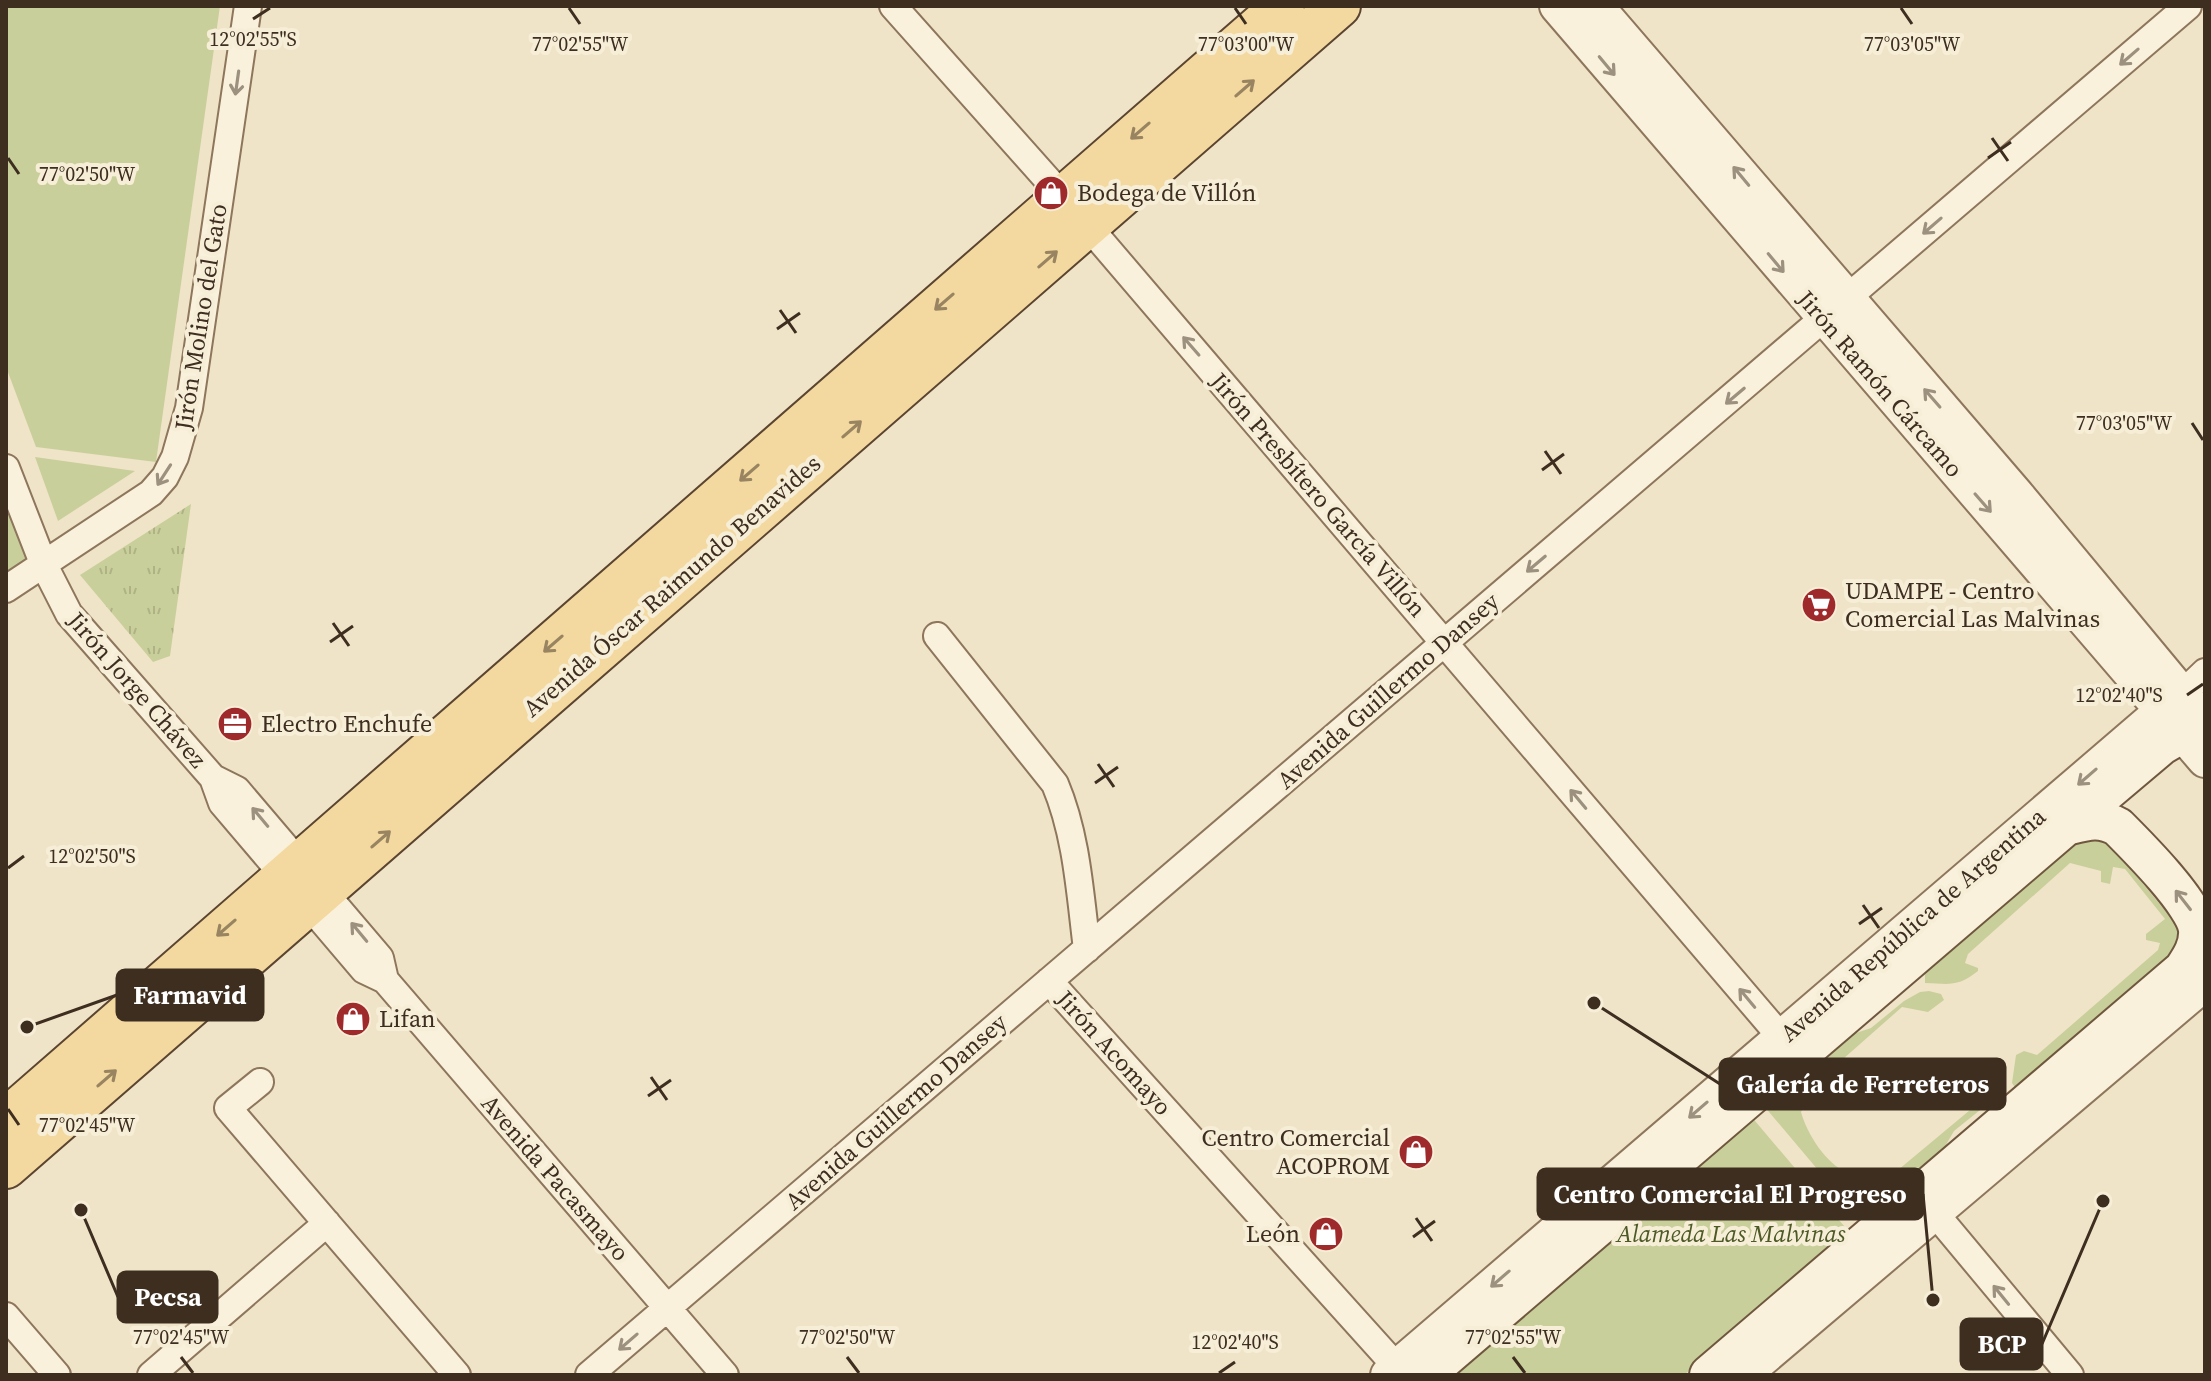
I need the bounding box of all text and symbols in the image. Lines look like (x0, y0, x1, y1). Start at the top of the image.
text: 12°02'55"S (209, 25, 297, 53)
text: 77°02'55"W (532, 30, 629, 58)
text: 77°03'00"W (1198, 30, 1295, 58)
text: 77°03'05"W (1864, 30, 1961, 58)
one-way arrow (2119, 48, 2140, 66)
one-way arrow (1598, 55, 1616, 75)
one-way arrow (229, 70, 244, 95)
one-way arrow (1234, 80, 1254, 98)
one-way arrow (1131, 122, 1151, 140)
text: 77°02'50"W (39, 160, 136, 188)
one-way arrow (1732, 167, 1750, 187)
shop icon: Bodega de Villón (1032, 174, 1070, 212)
place label: Bodega de Villón (1077, 176, 1256, 209)
street label: Jirón Molino del Gato (166, 201, 235, 433)
one-way arrow (1922, 217, 1942, 235)
one-way arrow (1038, 250, 1058, 268)
one-way arrow (1767, 252, 1785, 273)
street label: Jirón Ramón Cárcamo (1789, 282, 1971, 484)
one-way arrow (935, 293, 955, 311)
one-way arrow (1182, 337, 1200, 357)
street label: Jirón Presbítero García Villón (1202, 365, 1434, 624)
one-way arrow (1725, 387, 1745, 405)
one-way arrow (1923, 389, 1941, 409)
text: 77°03'05"W (2076, 409, 2173, 437)
one-way arrow (842, 421, 862, 439)
street label: Avenida Óscar Raimundo Benavides (516, 447, 828, 724)
one-way arrow (156, 463, 173, 485)
one-way arrow (739, 464, 759, 482)
one-way arrow (1974, 492, 1992, 512)
one-way arrow (1527, 555, 1547, 573)
place label: UDAMPE - Centro Comercial Las Malvinas (1845, 574, 2100, 635)
street label: Avenida Guillermo Dansey (1270, 584, 1506, 796)
supermarket icon: UDAMPE - Centro Comercial Las Malvinas (1800, 586, 1838, 624)
street label: Jirón Jorge Chávez (60, 604, 214, 775)
one-way arrow (543, 635, 563, 653)
text: 12°02'40"S (2075, 681, 2163, 709)
office icon: Electro Enchufe (216, 705, 254, 743)
place label: Electro Enchufe (261, 707, 432, 740)
one-way arrow (2077, 768, 2097, 786)
one-way arrow (1569, 790, 1587, 810)
street label: Avenida República de Argentina (1773, 800, 2053, 1049)
one-way arrow (251, 807, 269, 827)
one-way arrow (371, 830, 391, 848)
text: 12°02'50"S (48, 842, 136, 870)
one-way arrow (2174, 890, 2191, 911)
one-way arrow (217, 919, 237, 937)
one-way arrow (350, 923, 368, 943)
callout: Farmavid (117, 970, 263, 1020)
text: Farmavid (133, 977, 247, 1013)
street label: Jirón Acomayo (1049, 982, 1180, 1122)
one-way arrow (1738, 988, 1756, 1008)
shop icon: Lifan (334, 1000, 372, 1038)
place label: Lifan (379, 1002, 436, 1035)
street label: Avenida Guillermo Dansey (778, 1005, 1014, 1217)
callout: Galería de Ferreteros (1720, 1059, 2005, 1109)
text: Galería de Ferreteros (1737, 1066, 1990, 1102)
one-way arrow (96, 1069, 116, 1087)
street label: Avenida Pacasmayo (474, 1087, 637, 1268)
one-way arrow (1688, 1100, 1708, 1118)
text: 77°02'45"W (39, 1111, 136, 1139)
place label: Centro Comercial ACOPROM (1201, 1121, 1390, 1182)
shop icon: Centro Comercial ACOPROM (1397, 1133, 1435, 1171)
callout: Centro Comercial El Progreso (1538, 1169, 1923, 1219)
text: Centro Comercial El Progreso (1553, 1176, 1907, 1212)
shop icon: León (1307, 1215, 1345, 1253)
place label: León (1246, 1217, 1300, 1250)
park label: Alameda Las Malvinas (1614, 1217, 1846, 1250)
one-way arrow (1491, 1270, 1511, 1288)
callout: Pecsa (118, 1272, 217, 1322)
text: Pecsa (134, 1279, 202, 1315)
one-way arrow (1992, 1285, 2010, 1306)
callout: BCP (1961, 1319, 2042, 1369)
text: 77°02'45"W (133, 1323, 230, 1351)
text: 77°02'50"W (799, 1323, 896, 1351)
text: 77°02'55"W (1465, 1323, 1562, 1351)
text: BCP (1978, 1326, 2027, 1362)
text: 12°02'40"S (1191, 1328, 1279, 1356)
one-way arrow (618, 1333, 638, 1351)

